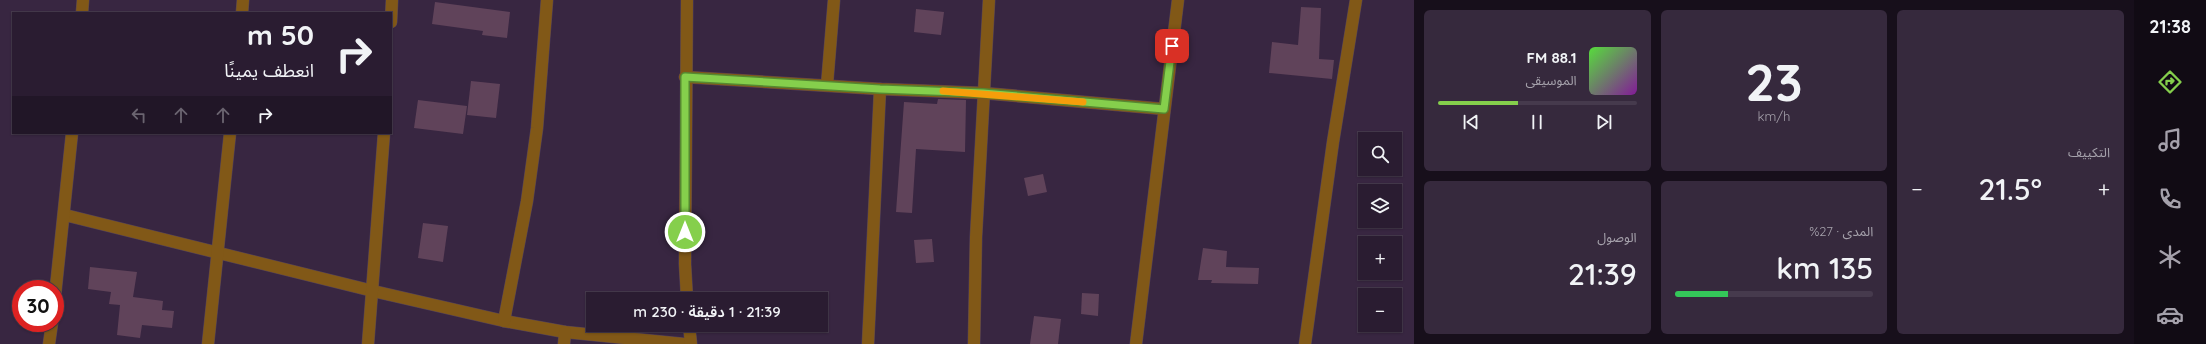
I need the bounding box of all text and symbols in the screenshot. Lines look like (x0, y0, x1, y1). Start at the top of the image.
text: 21:38 (2149, 15, 2191, 38)
text: 50 m (247, 17, 314, 52)
icon: right (328, 28, 380, 80)
pin (1155, 29, 1189, 63)
icon: arrive (1161, 35, 1183, 57)
text: 88.1 FM (1526, 48, 1577, 67)
text: 23 (1745, 49, 1803, 114)
text: انعطف يمينًا (224, 59, 314, 82)
icon: directions (2156, 68, 2184, 96)
text: الموسيقى (1526, 72, 1577, 88)
icon: left (128, 104, 150, 126)
icon: ahead (170, 104, 192, 126)
icon: ahead (212, 104, 234, 126)
icon: right (254, 104, 276, 126)
text: km/h (1758, 108, 1791, 124)
icon: previous (1460, 111, 1482, 133)
icon: pause (1526, 111, 1548, 133)
icon: next (1593, 111, 1615, 133)
icon: music (2156, 126, 2184, 154)
map controls (1358, 132, 1402, 332)
button: search (1358, 132, 1402, 176)
text: التكييف (2068, 144, 2110, 160)
text: 21.5° (1979, 170, 2042, 208)
text: − (1911, 175, 1923, 203)
text: + (2098, 175, 2110, 203)
button: layers (1358, 184, 1402, 228)
icon: phone (2156, 185, 2184, 213)
position arrow (664, 211, 706, 253)
text: المدى · 27% (1809, 223, 1873, 239)
text: الوصول (1597, 229, 1637, 245)
button: + (1358, 236, 1402, 280)
icon: climate (2156, 243, 2184, 271)
text: 135 km (1776, 249, 1873, 287)
text: 21:39 (1568, 255, 1637, 293)
speed limit sign: 30 (12, 280, 64, 332)
button: − (1358, 288, 1402, 332)
icon: car (2156, 301, 2184, 329)
text: 21:39 · 1 دقيقة · 230 m (633, 302, 781, 321)

